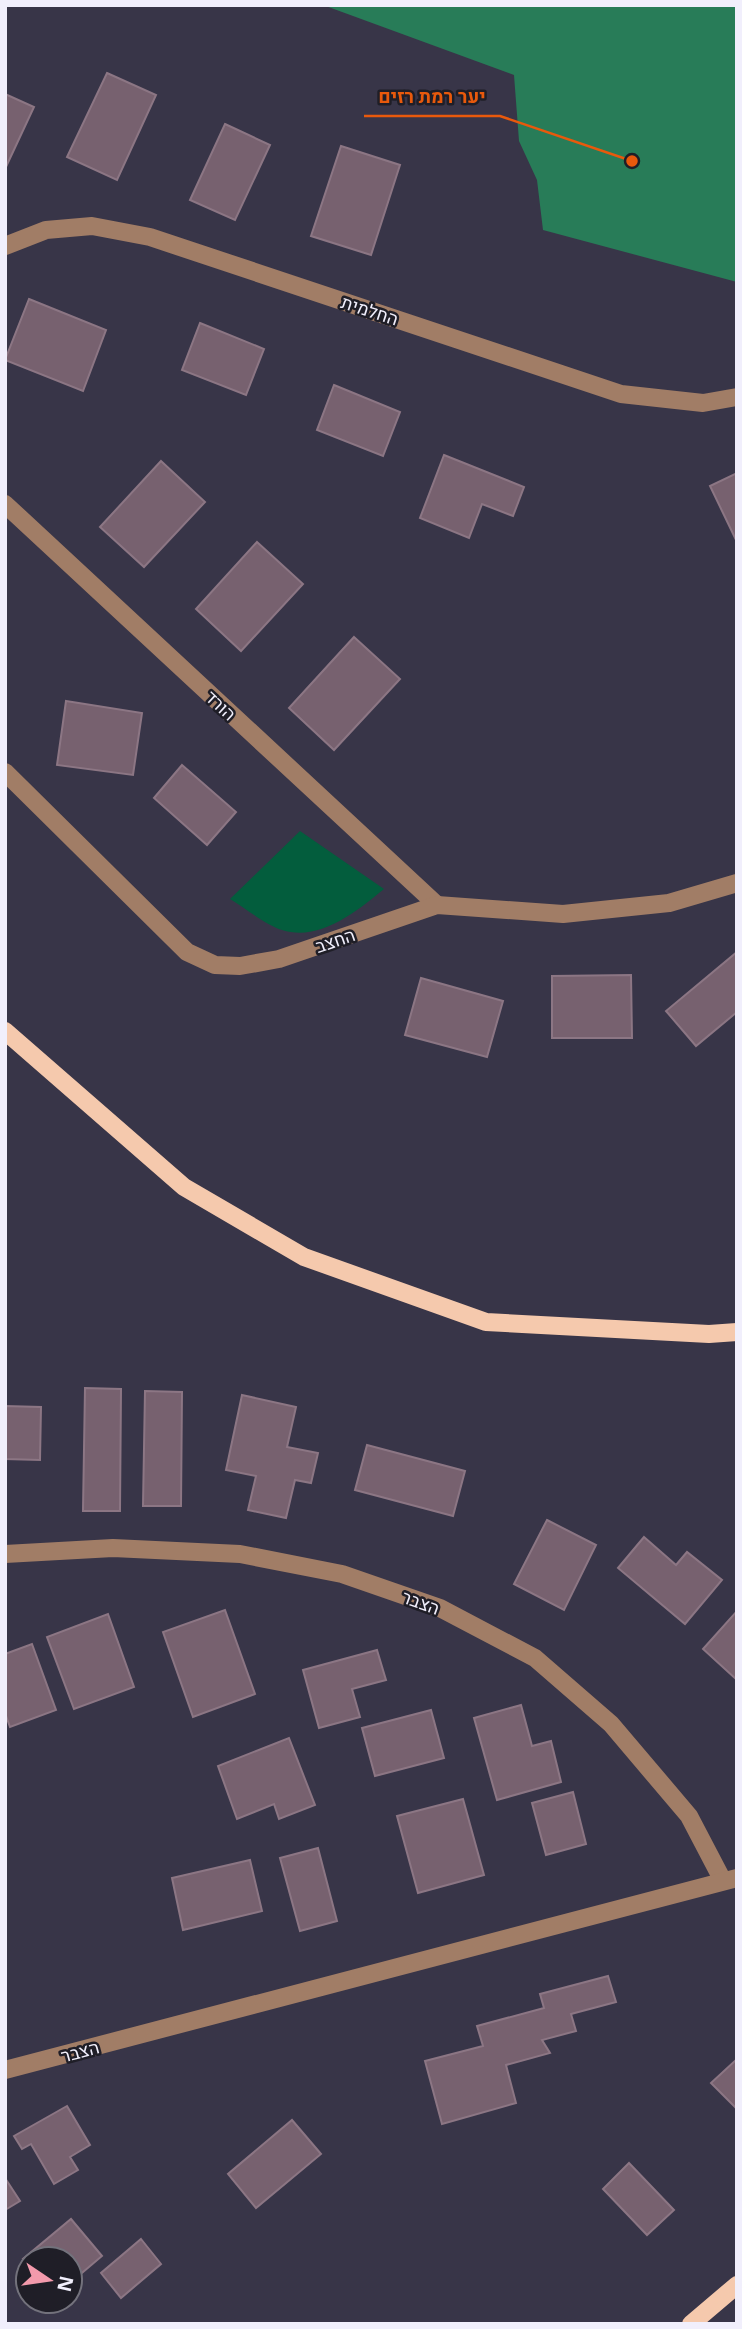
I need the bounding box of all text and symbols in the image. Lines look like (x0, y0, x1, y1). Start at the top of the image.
callout: יער רמת רזים (364, 76, 500, 116)
text: יער רמת רזים (378, 83, 486, 109)
street label: החלמית (338, 289, 402, 331)
street label: הורד (200, 685, 242, 725)
street label: החצב (312, 922, 358, 958)
street label: הצבר (399, 1584, 443, 1620)
street label: הצבר (58, 2034, 102, 2068)
north arrow (14, 2245, 84, 2315)
text: N (51, 2273, 80, 2294)

